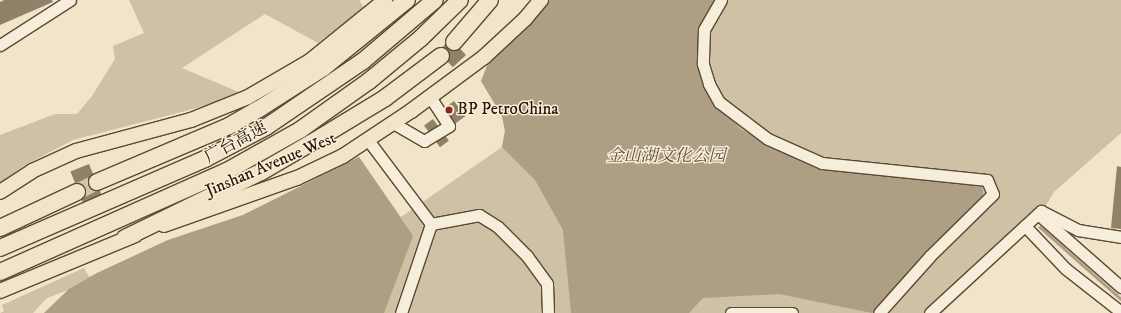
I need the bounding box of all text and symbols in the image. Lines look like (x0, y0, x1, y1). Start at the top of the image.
place label: BP PetroChina (457, 100, 559, 120)
marker: BP PetroChina (444, 105, 454, 115)
street label: 广台高速 (201, 118, 271, 168)
street label: Jinshan Avenue West (203, 128, 339, 202)
park label: 金山湖文化公园 (607, 147, 725, 167)

